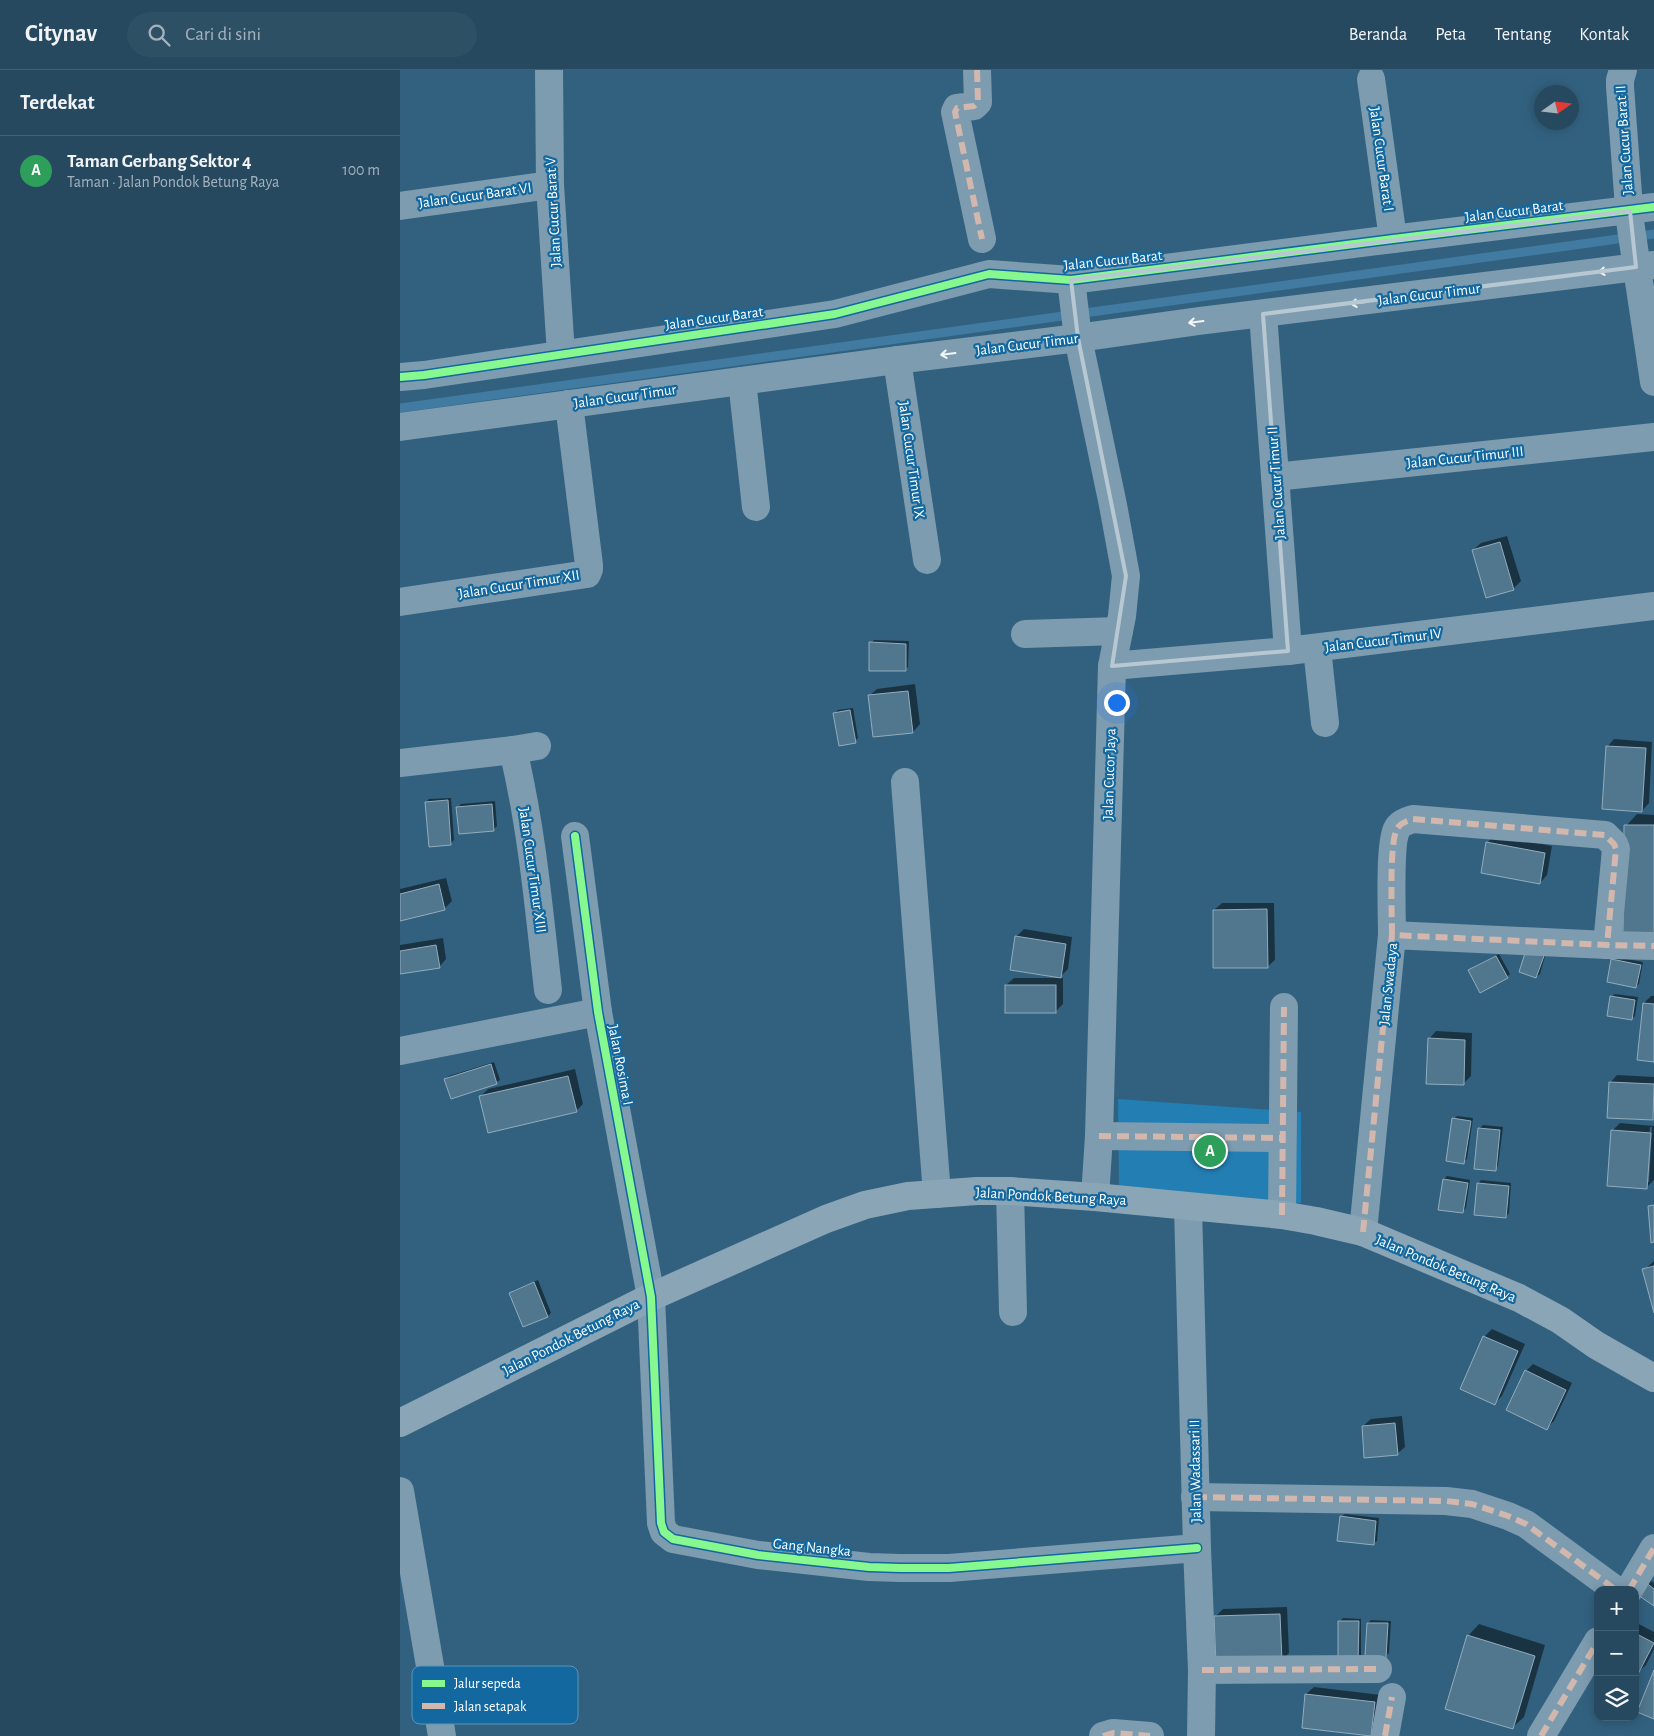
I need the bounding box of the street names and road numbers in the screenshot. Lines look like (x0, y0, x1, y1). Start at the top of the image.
street label: Jalan Cucur Barat II (1613, 85, 1636, 195)
street label: Jalan Cucur Barat I (1367, 106, 1396, 212)
street label: Jalan Cucur Barat V (543, 156, 564, 267)
street label: Jalan Cucur Barat VI (418, 180, 533, 211)
street label: Jalan Cucur Barat (1464, 198, 1564, 225)
street label: Jalan Cucur Barat (1063, 248, 1163, 273)
street label: Jalan Cucur Timur (1377, 281, 1481, 308)
street label: Jalan Cucur Barat (664, 304, 764, 333)
street label: Jalan Cucur Timur (975, 331, 1079, 358)
street label: Jalan Cucur Timur (573, 382, 677, 411)
street label: Jalan Cucur Timur IX (896, 400, 927, 520)
street label: Jalan Cucur Timur II (1265, 426, 1288, 540)
street label: Jalan Cucur Timur III (1406, 444, 1524, 471)
street label: Jalan Cucur Timur XII (457, 567, 581, 601)
street label: Jalan Cucur Timur IV (1324, 626, 1443, 655)
street label: Jalan Cucor Jaya (1100, 728, 1119, 820)
street label: Jalan Cucur Timur XIII (516, 806, 549, 934)
street label: Jalan Swadaya (1377, 942, 1400, 1026)
street label: Jalan Rosima I (605, 1024, 636, 1107)
street label: Jalan Pondok Betung Raya (975, 1185, 1127, 1208)
street label: Jalan Pondok Betung Raya (1373, 1232, 1518, 1305)
street label: Jalan Pondok Betung Raya (501, 1296, 642, 1378)
street label: Jalan Wadassari II (1187, 1419, 1204, 1523)
street label: Gang Nangka (772, 1536, 852, 1559)

